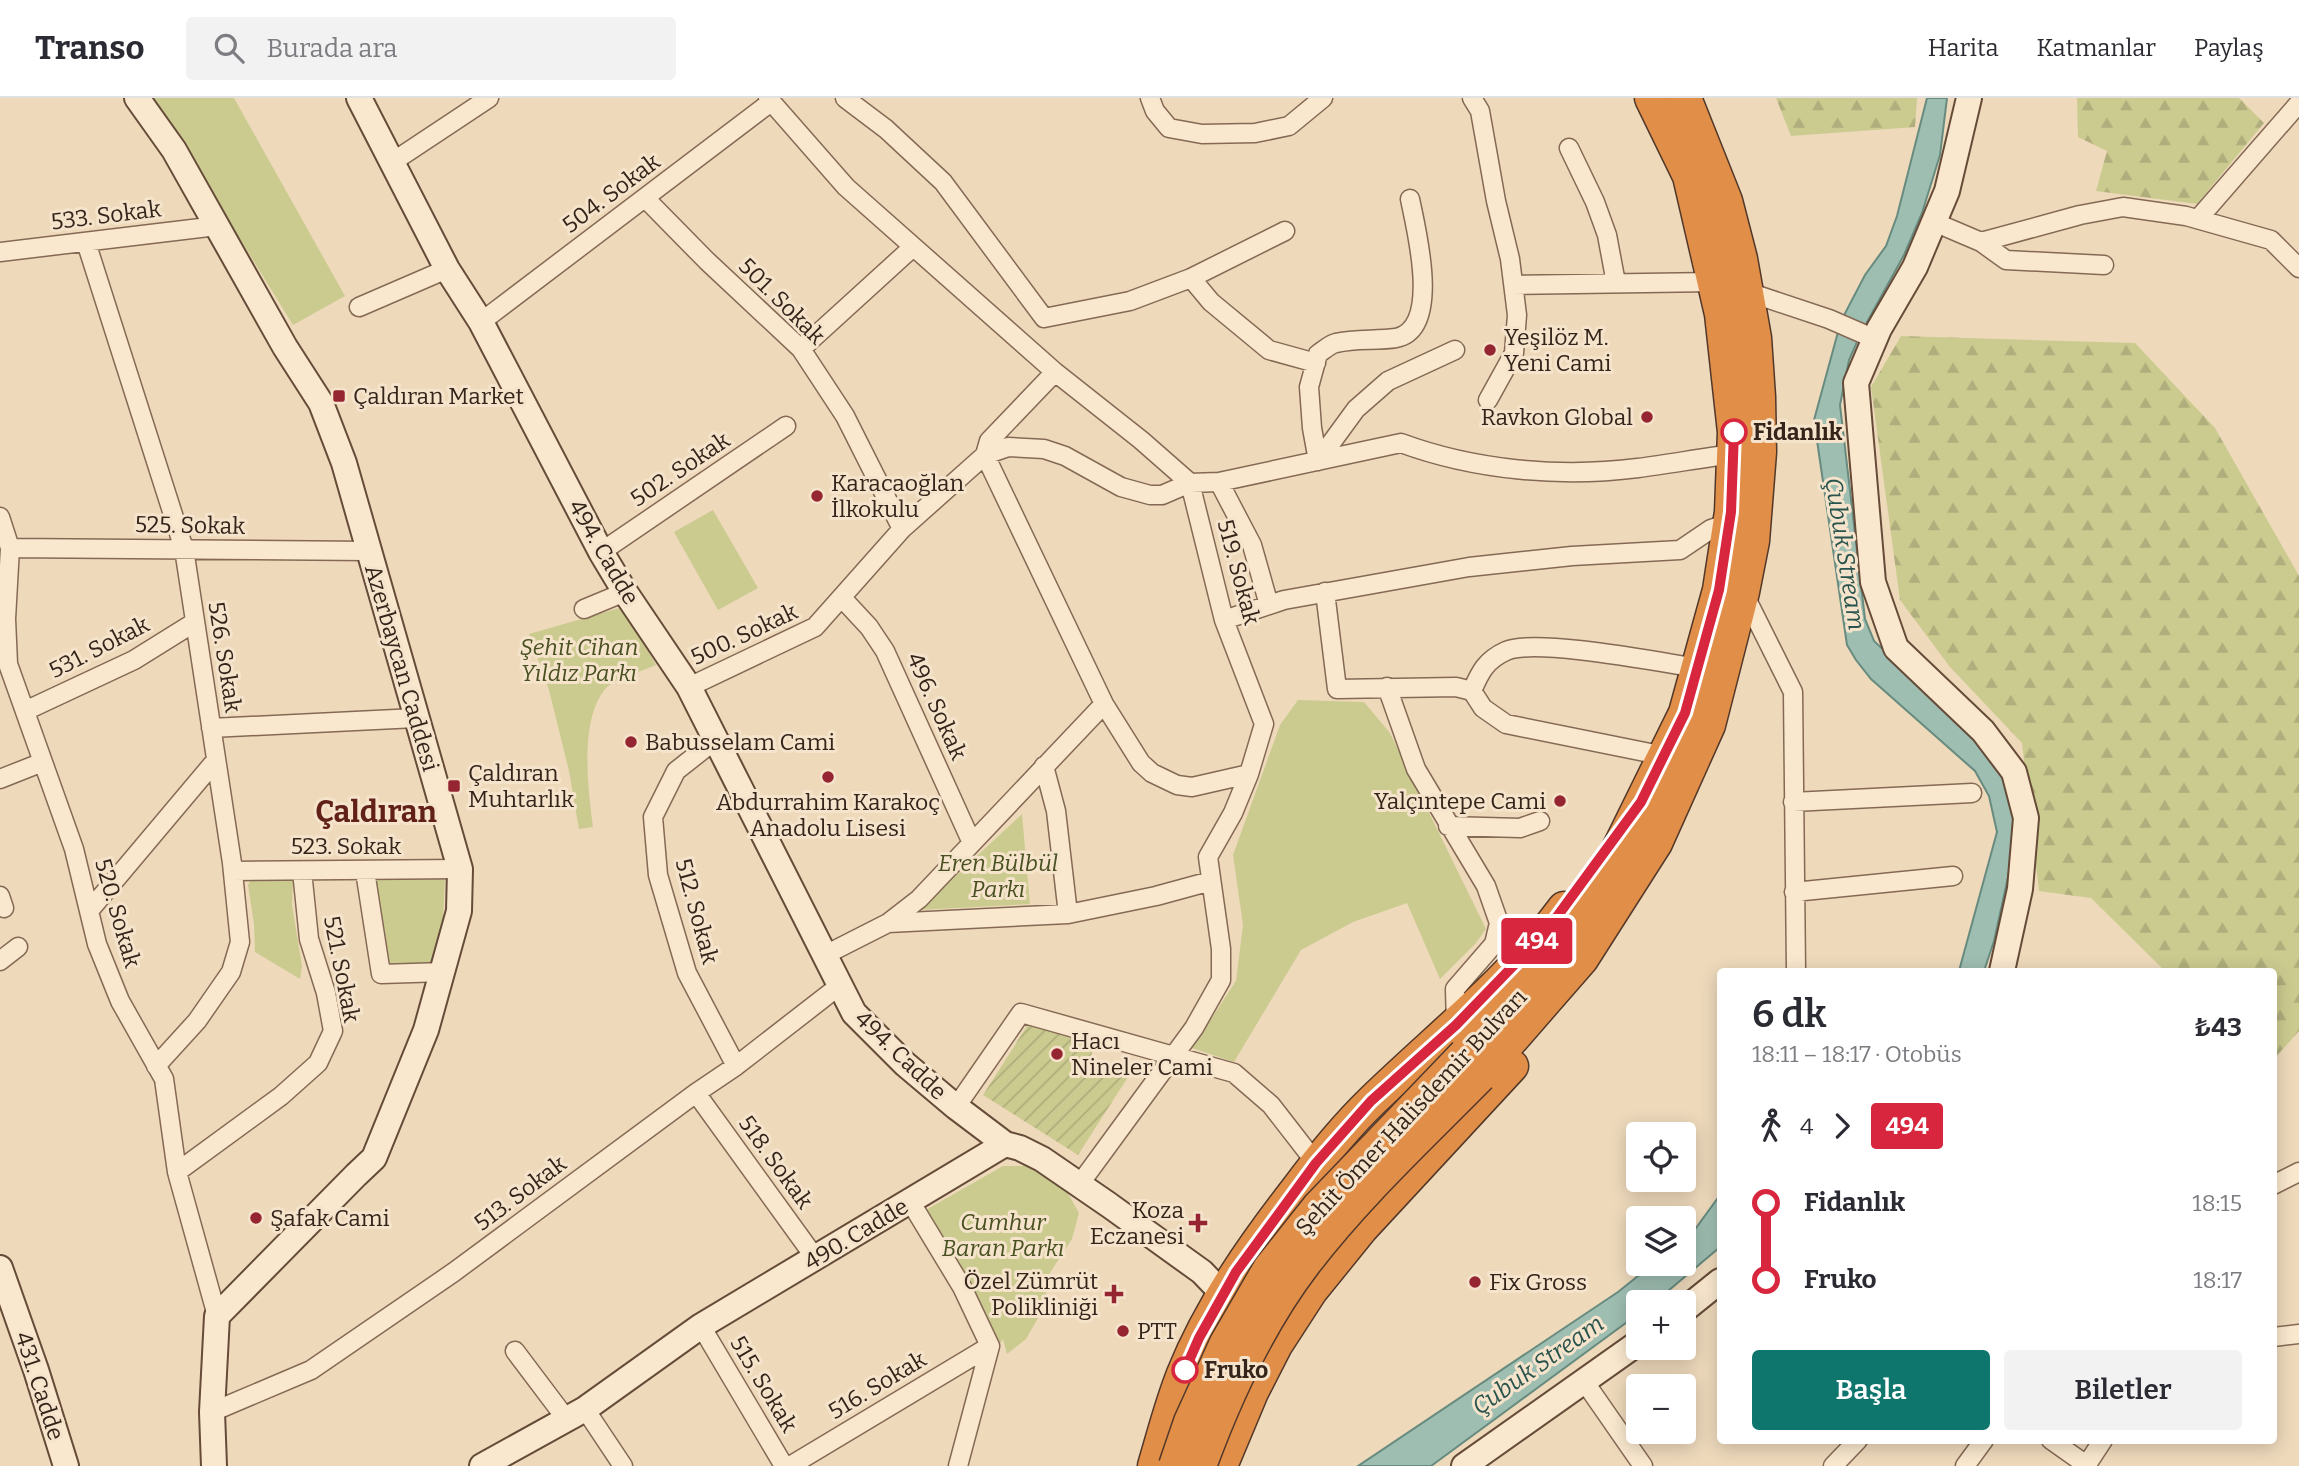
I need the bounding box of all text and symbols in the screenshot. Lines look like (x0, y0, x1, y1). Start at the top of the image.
search box (186, 17, 676, 80)
text: Transo (35, 28, 144, 68)
icon: search (210, 29, 248, 67)
text: Burada ara (266, 33, 397, 64)
text: Harita (1928, 34, 1999, 62)
text: Katmanlar (2037, 34, 2156, 62)
text: Paylaş (2194, 34, 2264, 62)
street label: 504. Sokak (557, 147, 665, 239)
street label: 533. Sokak (49, 194, 163, 236)
street label: 501. Sokak (733, 252, 831, 350)
place label: Yeşilöz M. Yeni Cami (1504, 323, 1611, 377)
marker: Yeşilöz M. Yeni Cami (1482, 342, 1498, 358)
place label: Çaldıran Market (353, 382, 524, 410)
marker: Çaldıran Market (331, 388, 347, 404)
place label: Ravkon Global (1481, 403, 1633, 431)
marker: Ravkon Global (1639, 409, 1655, 425)
place label: Fidanlık (1753, 418, 1843, 446)
marker: Fidanlık (1721, 419, 1747, 445)
street label: 502. Sokak (625, 426, 735, 512)
place label: Karacaoğlan İlkokulu (831, 469, 965, 523)
water label: Çubuk Stream (1819, 476, 1871, 632)
marker: Karacaoğlan İlkokulu (809, 488, 825, 504)
street label: 494. Cadde (563, 495, 645, 609)
street label: 525. Sokak (135, 510, 245, 540)
street label: 519. Sokak (1212, 516, 1266, 628)
street label: Azerbaycan Caddesi (359, 561, 445, 775)
street label: 500. Sokak (686, 597, 802, 671)
street label: 526. Sokak (202, 599, 248, 715)
street label: 531. Sokak (44, 610, 154, 684)
park label: Şehit Cihan Yıldız Parkı (520, 633, 638, 687)
street label: 496. Sokak (901, 648, 973, 764)
place label: Babusselam Cami (645, 728, 835, 756)
marker: Babusselam Cami (623, 734, 639, 750)
place label: Çaldıran Muhtarlık (468, 759, 574, 813)
marker: Abdurrahim Karakoç Anadolu Lisesi (820, 769, 836, 785)
marker: Çaldıran Muhtarlık (446, 778, 462, 794)
place label: Yalçıntepe Cami (1374, 787, 1546, 815)
place label: Abdurrahim Karakoç Anadolu Lisesi (716, 788, 940, 842)
marker: Yalçıntepe Cami (1552, 793, 1568, 809)
district label: Çaldıran (315, 794, 437, 830)
street label: 523. Sokak (291, 832, 401, 860)
park label: Eren Bülbül Parkı (938, 849, 1058, 903)
street label: 520. Sokak (89, 855, 147, 971)
street label: 512. Sokak (669, 855, 725, 967)
street label: 521. Sokak (318, 913, 366, 1025)
line badge: 494 (1497, 918, 1577, 964)
text: 494 (1515, 927, 1559, 955)
street label: Şehit Ömer Halisdemir Bulvarı (1289, 983, 1533, 1241)
text: 6 dk (1752, 991, 1827, 1037)
street label: 494. Cadde (849, 1004, 953, 1106)
text: ₺43 (2194, 1012, 2242, 1043)
place label: Hacı Nineler Cami (1071, 1027, 1213, 1081)
text: 18:11 – 18:17 · Otobüs (1752, 1040, 1962, 1068)
marker: Hacı Nineler Cami (1049, 1046, 1065, 1062)
icon: walk (1752, 1107, 1790, 1145)
icon: forward (1823, 1107, 1861, 1145)
street label: 518. Sokak (733, 1110, 819, 1214)
text: 4 (1800, 1112, 1813, 1140)
text: 494 (1885, 1112, 1929, 1140)
map controls (1626, 1122, 1696, 1444)
button: locate (1626, 1122, 1696, 1192)
street label: 513. Sokak (469, 1149, 571, 1237)
text: Fidanlık (1804, 1187, 1905, 1218)
text: 18:15 (2192, 1189, 2242, 1217)
street label: 490. Cadde (799, 1192, 913, 1276)
place label: Koza Eczanesi (1090, 1196, 1184, 1250)
place label: Şafak Cami (270, 1204, 390, 1232)
button: layers (1626, 1206, 1696, 1276)
park label: Cumhur Baran Parkı (942, 1208, 1064, 1262)
marker: Şafak Cami (248, 1210, 264, 1226)
marker: Koza Eczanesi (1190, 1215, 1206, 1231)
text: Fruko (1804, 1264, 1877, 1295)
text: 18:17 (2193, 1266, 2242, 1294)
place label: Özel Zümrüt Polikliniği (963, 1267, 1098, 1321)
place label: Fix Gross (1489, 1268, 1587, 1296)
marker: Fix Gross (1467, 1274, 1483, 1290)
marker: Özel Zümrüt Polikliniği (1104, 1284, 1124, 1304)
button: + (1626, 1290, 1696, 1360)
water label: Çubuk Stream (1467, 1309, 1609, 1421)
place label: PTT (1137, 1317, 1177, 1345)
marker: PTT (1115, 1323, 1131, 1339)
street label: 431. Cadde (9, 1328, 71, 1444)
street label: 515. Sokak (724, 1331, 804, 1437)
street label: 516. Sokak (823, 1345, 931, 1425)
button: Başla (1752, 1350, 1990, 1430)
button: Biletler (2004, 1350, 2242, 1430)
place label: Fruko (1204, 1356, 1268, 1384)
marker: Fruko (1172, 1357, 1198, 1383)
button: − (1626, 1374, 1696, 1444)

